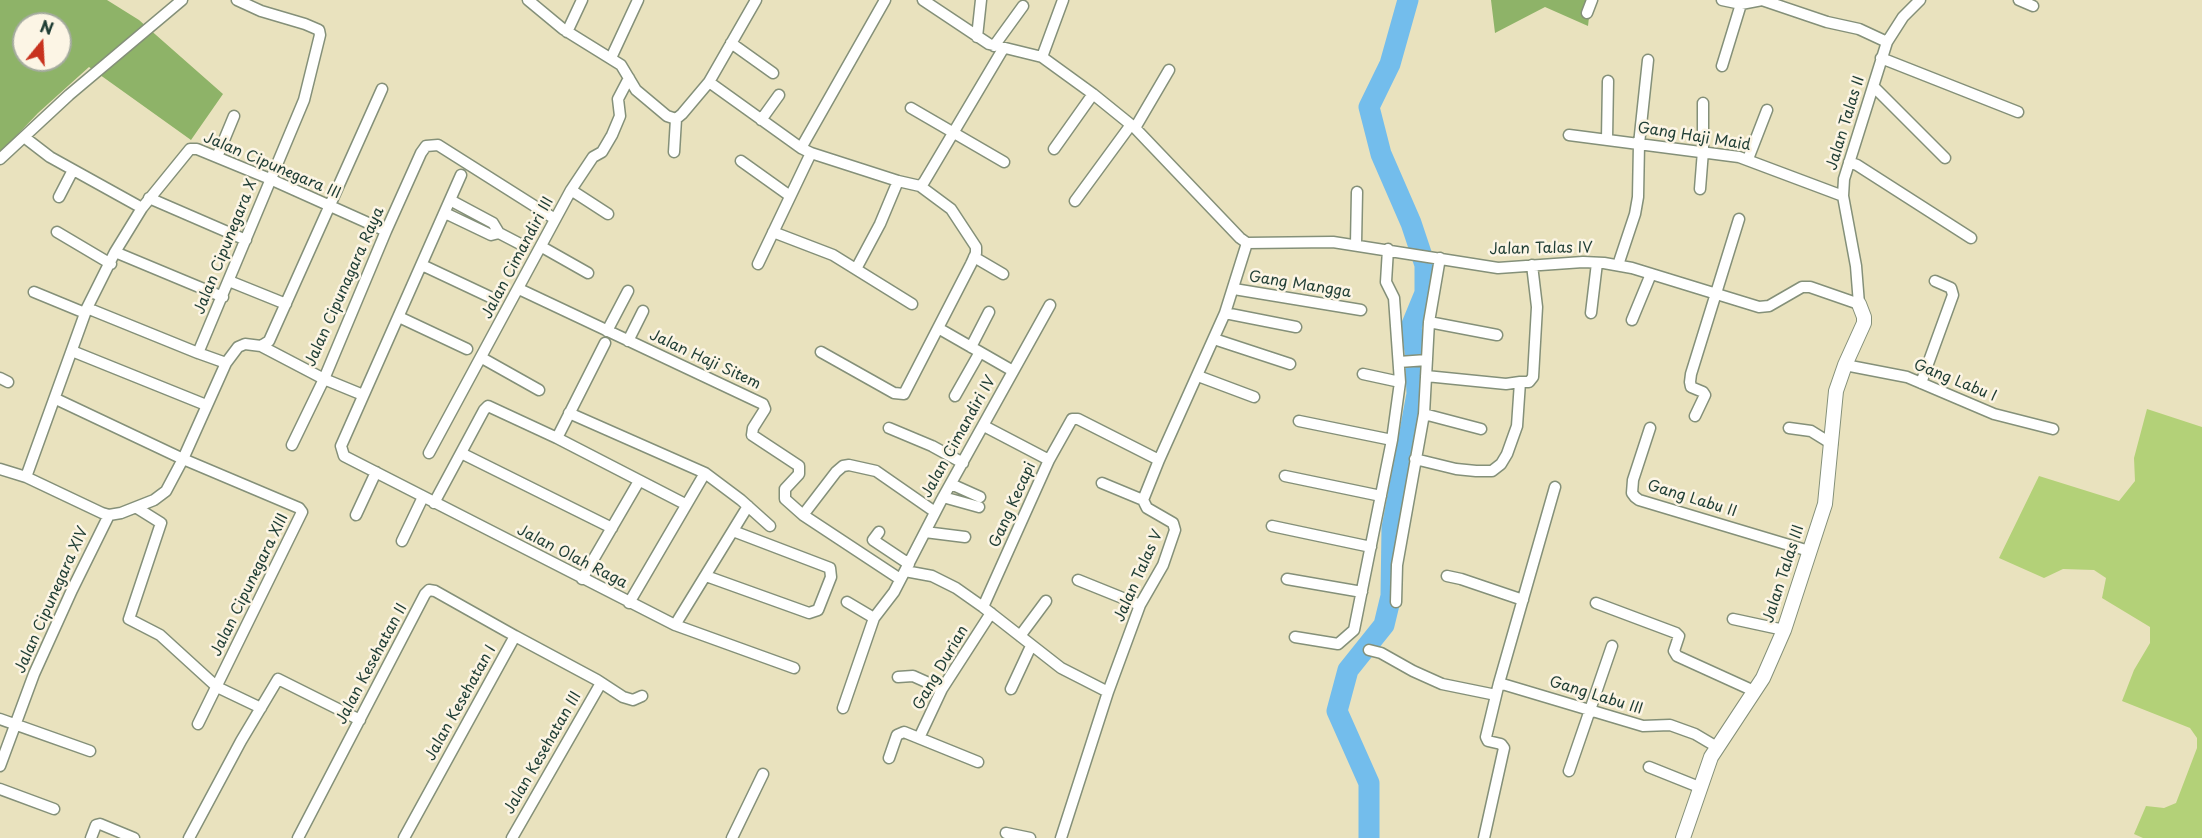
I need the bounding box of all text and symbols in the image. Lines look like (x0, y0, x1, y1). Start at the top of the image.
north arrow (12, 12, 72, 72)
text: N (37, 13, 57, 40)
street label: Jalan Talas II (1823, 74, 1869, 172)
street label: Gang Haji Maid (1636, 119, 1752, 155)
street label: Jalan Cipunegara III (201, 129, 343, 203)
street label: Jalan Cipunegara X (191, 177, 261, 317)
street label: Jalan Cimandiri III (478, 194, 558, 322)
street label: Jalan Cipunagara Raya (302, 205, 388, 369)
street label: Jalan Talas IV (1489, 239, 1593, 259)
street label: Gang Mangga (1247, 268, 1353, 302)
street label: Jalan Haji Sitem (646, 326, 764, 394)
street label: Gang Labu I (1911, 356, 1999, 406)
street label: Jalan Cimandiri IV (918, 373, 1000, 501)
street label: Gang Kecapi (986, 459, 1040, 551)
street label: Gang Labu II (1645, 477, 1739, 521)
street label: Jalan Cipunegara XIII (208, 511, 292, 659)
street label: Jalan Olah Raga (514, 521, 630, 593)
street label: Jalan Talas III (1760, 523, 1808, 625)
street label: Jalan Cipunegara XIV (12, 524, 92, 676)
street label: Jalan Talas V (1111, 527, 1167, 625)
street label: Jalan Kesehatan II (333, 601, 411, 727)
street label: Gang Durian (910, 623, 972, 713)
street label: Jalan Kesehatan I (422, 642, 500, 764)
street label: Gang Labu III (1547, 673, 1645, 719)
street label: Jalan Kesehatan III (501, 689, 585, 817)

